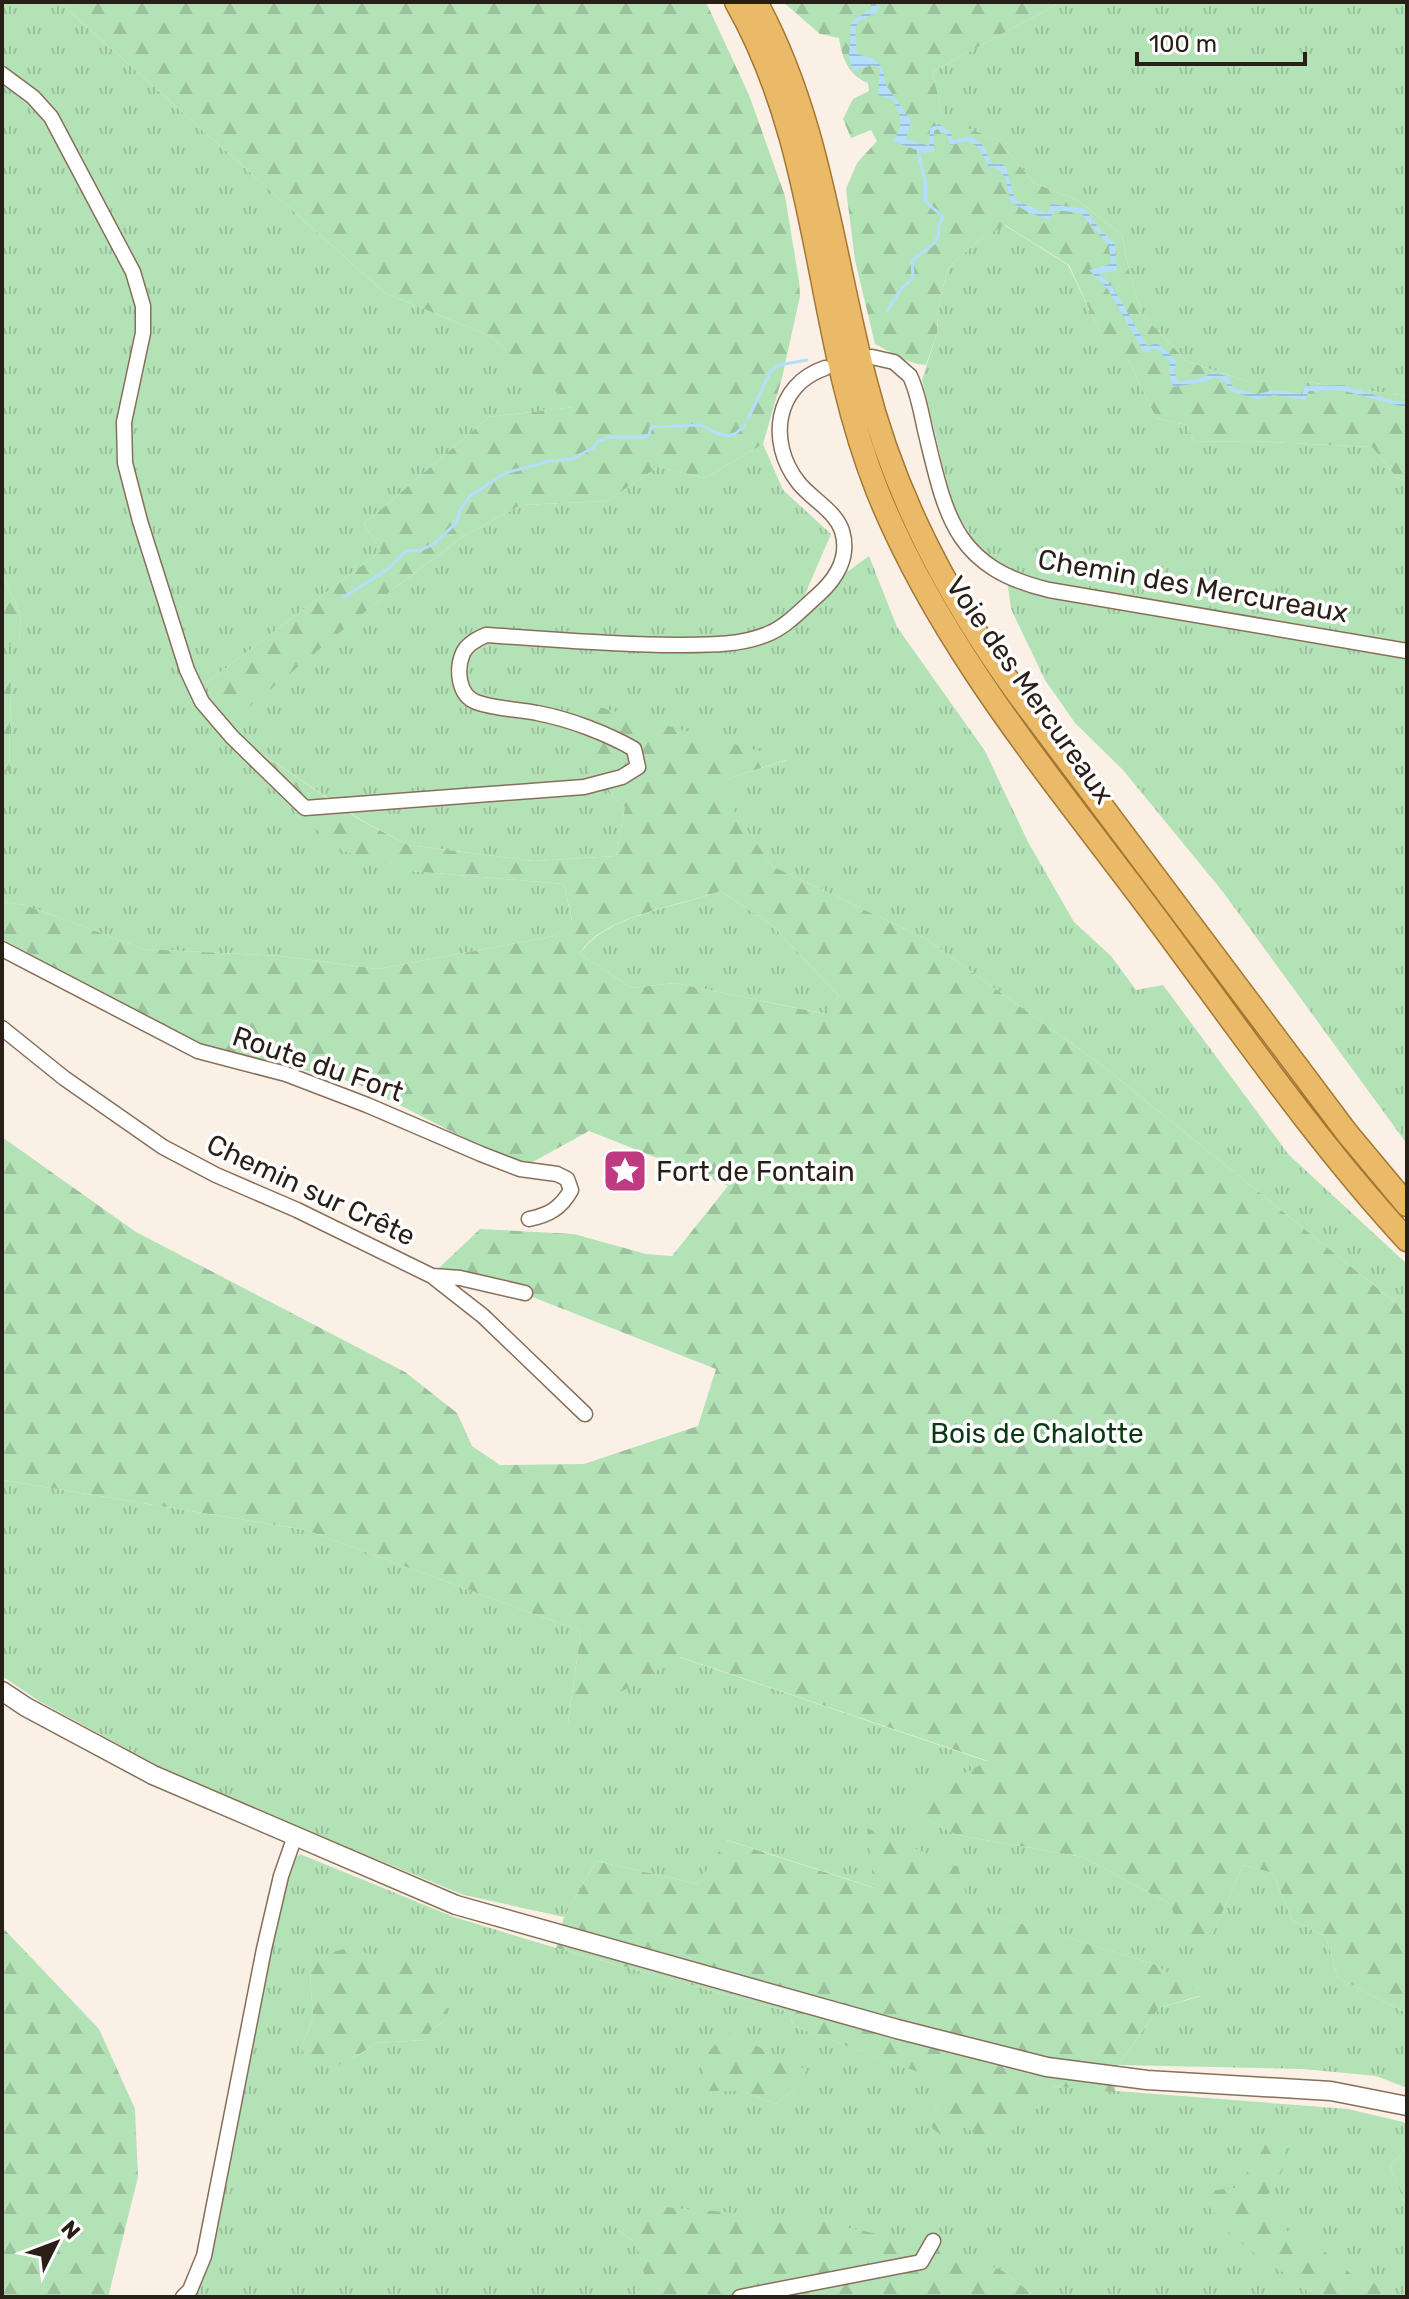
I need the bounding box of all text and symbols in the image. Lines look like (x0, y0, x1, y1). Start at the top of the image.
scale bar (1137, 16, 1305, 66)
text: 100 m (1149, 30, 1217, 58)
street label: Chemin des Mercureaux (1035, 542, 1351, 630)
street label: Voie des Mercureaux (939, 570, 1121, 810)
street label: Route du Fort (228, 1019, 408, 1109)
street label: Chemin sur Crête (202, 1127, 420, 1253)
place icon: Fort de Fontain (601, 1147, 649, 1195)
place label: Fort de Fontain (656, 1155, 855, 1188)
park label: Bois de Chalotte (930, 1417, 1144, 1450)
north arrow (16, 2203, 96, 2283)
text: N (55, 2215, 86, 2245)

